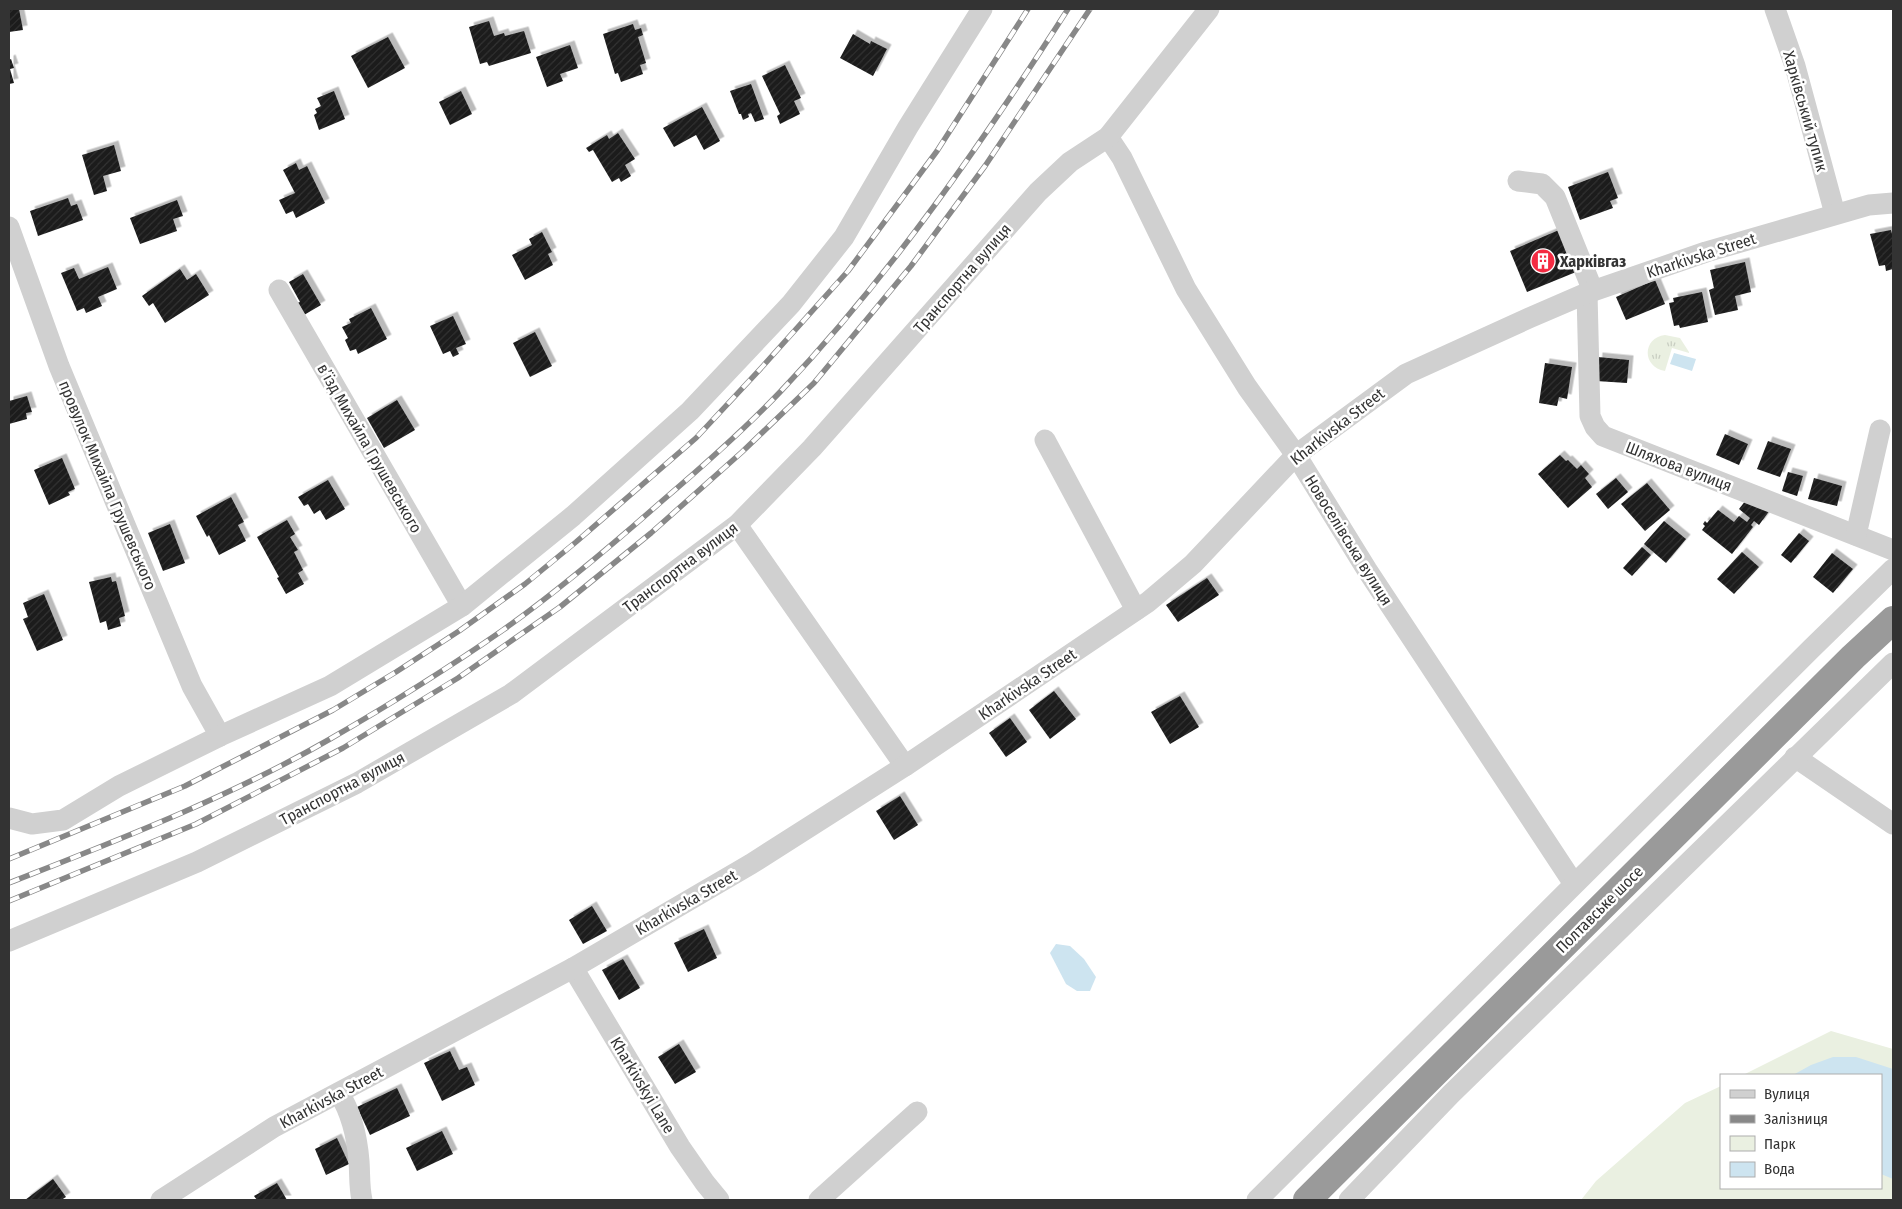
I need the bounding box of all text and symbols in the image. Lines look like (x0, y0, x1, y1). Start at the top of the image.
street label: Харківський тупик (1779, 49, 1832, 174)
street label: Транспортна вулиця (910, 220, 1015, 337)
street label: Kharkivska Street (1644, 229, 1759, 282)
building icon: Харківгаз (1530, 248, 1556, 274)
place label: Харківгаз (1559, 252, 1626, 271)
street label: в’їзд Михайла Грушевського (313, 360, 426, 536)
street label: провулок Михайла Грушевського (55, 378, 160, 593)
street label: Kharkivska Street (1287, 383, 1389, 469)
street label: Шляхова вулиця (1623, 438, 1735, 495)
street label: Новоселівська вулиця (1301, 472, 1396, 609)
street label: Транспортна вулиця (619, 518, 741, 617)
street label: Kharkivska Street (975, 644, 1080, 724)
street label: Транспортна вулиця (277, 748, 408, 829)
street label: Полтавське шосе (1552, 862, 1647, 957)
street label: Kharkivska Street (632, 865, 741, 939)
street label: Kharkivskyi Lane (606, 1034, 679, 1137)
street label: Kharkivska Street (277, 1062, 387, 1133)
legend (1720, 1074, 1882, 1189)
text: Вулиця (1764, 1085, 1810, 1103)
text: Залізниця (1764, 1110, 1828, 1128)
text: Парк (1764, 1135, 1795, 1153)
text: Вода (1764, 1160, 1795, 1178)

